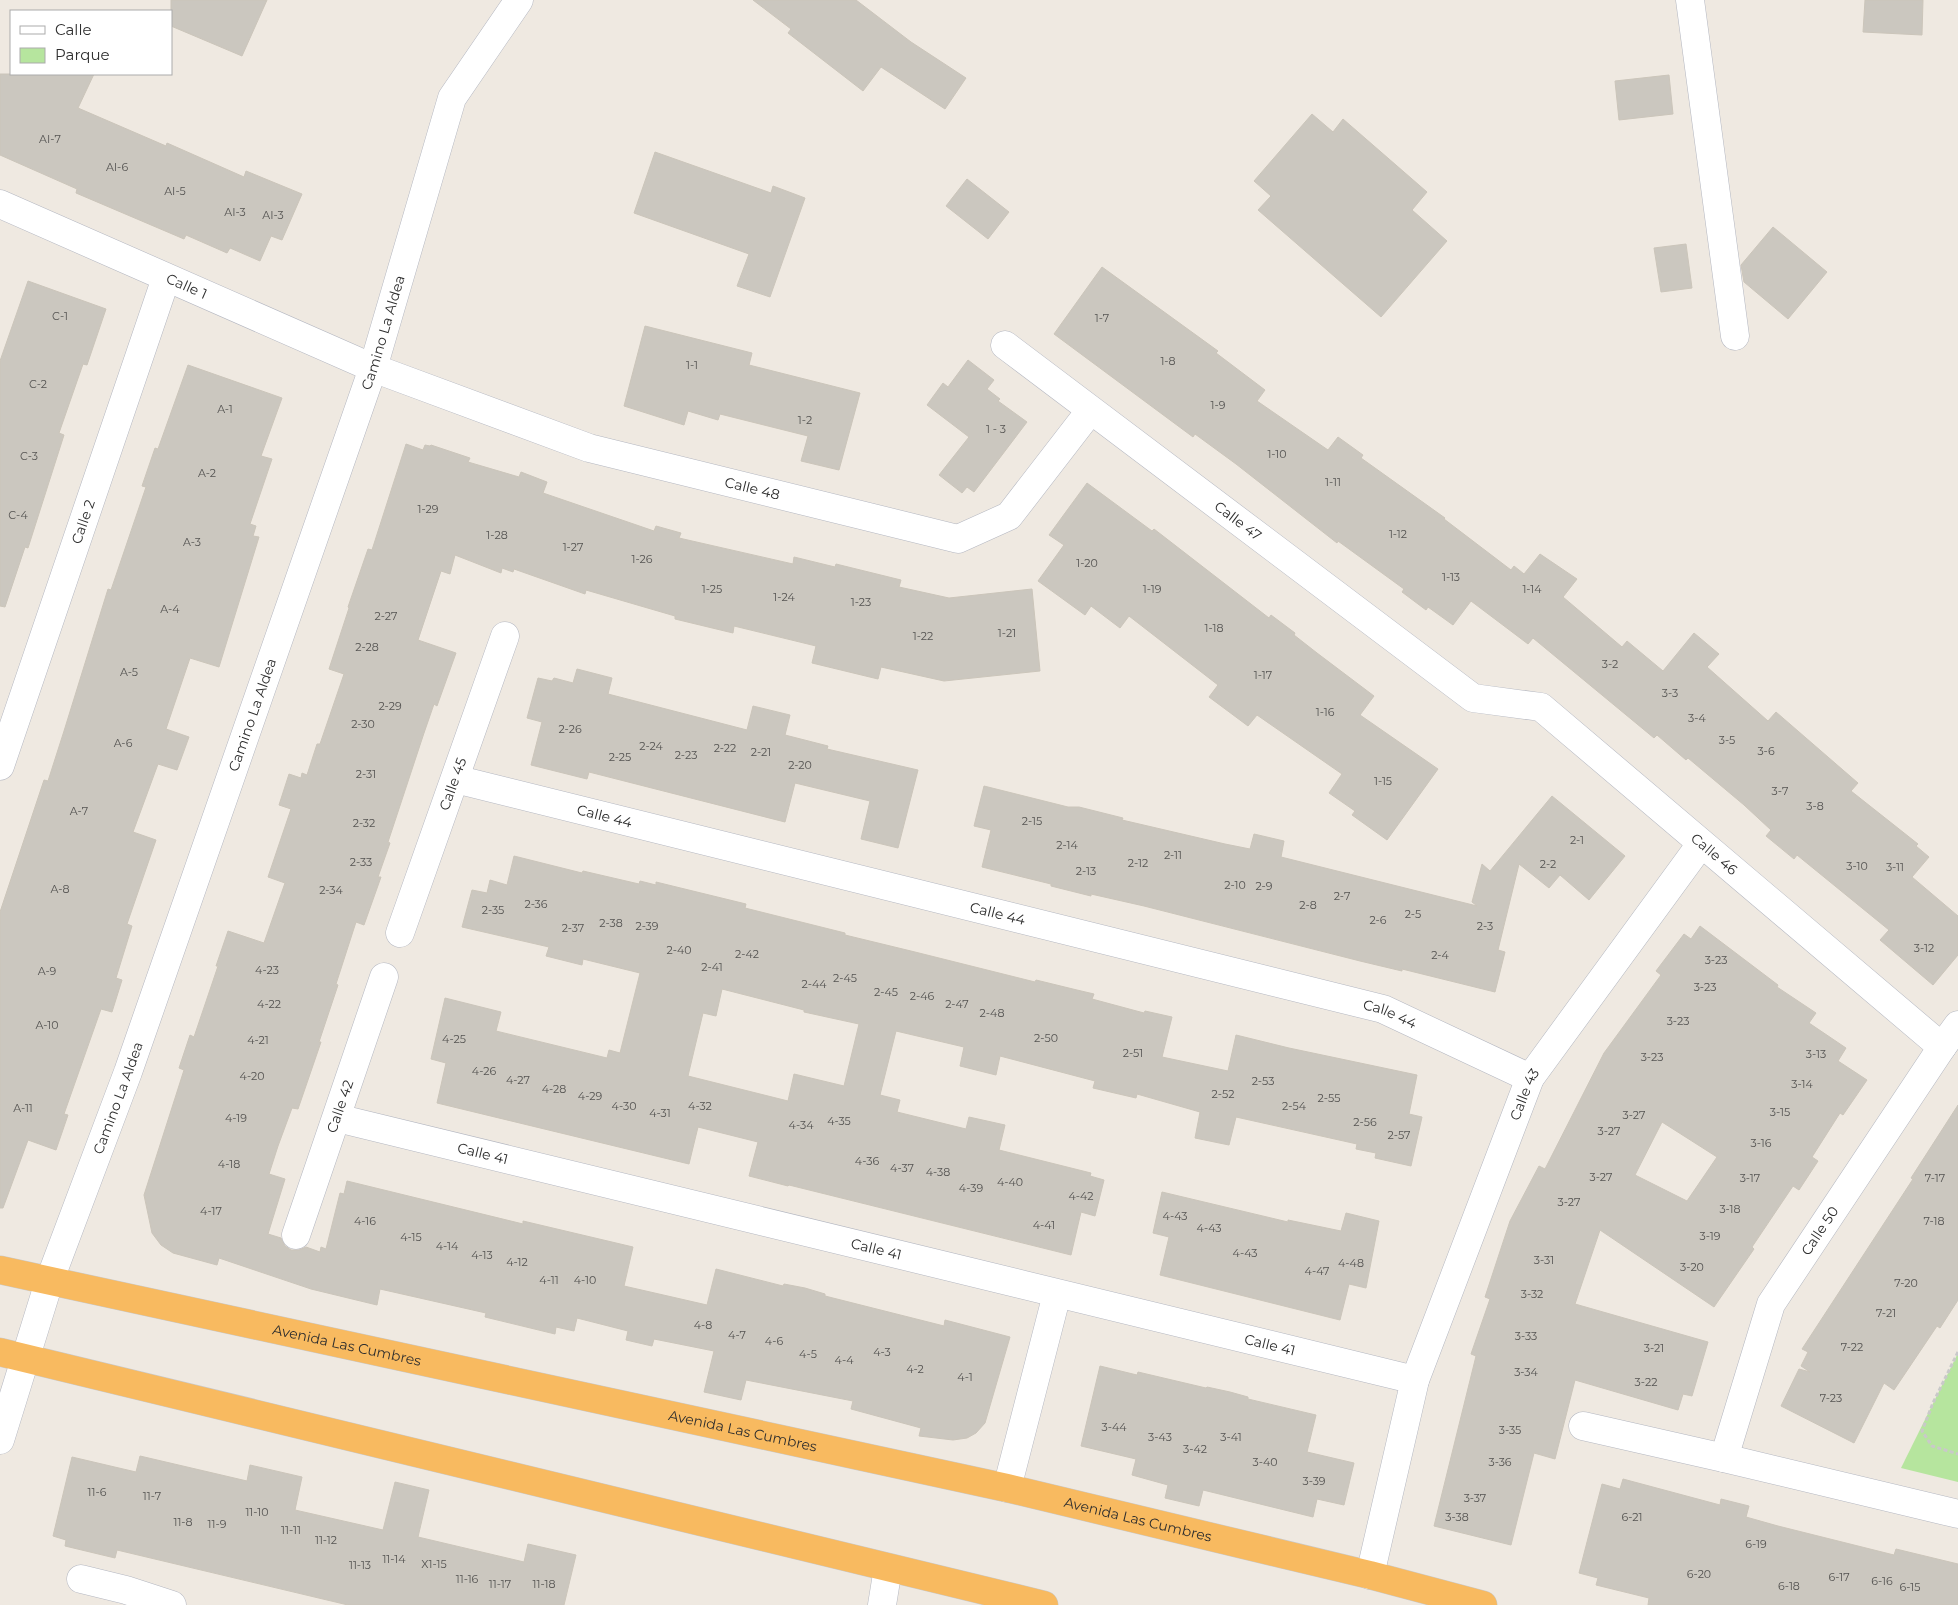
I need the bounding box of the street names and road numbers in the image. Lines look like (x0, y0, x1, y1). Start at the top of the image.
street label: Calle 1 (164, 269, 210, 303)
street label: Camino La Aldea (357, 273, 409, 392)
street label: Calle 48 (723, 473, 782, 504)
street label: Calle 2 (67, 497, 99, 546)
street label: Calle 47 (1211, 497, 1265, 544)
street label: Camino La Aldea (224, 656, 280, 774)
street label: Calle 45 (435, 755, 470, 813)
street label: Calle 44 (575, 801, 635, 832)
street label: Calle 46 (1687, 829, 1742, 879)
street label: Calle 44 (968, 898, 1028, 929)
street label: Calle 44 (1361, 995, 1420, 1033)
street label: Camino La Aldea (89, 1039, 147, 1157)
street label: Calle 43 (1506, 1064, 1543, 1123)
street label: Calle 42 (323, 1077, 357, 1135)
street label: Calle 41 (455, 1139, 510, 1168)
street label: Calle 50 (1797, 1203, 1842, 1259)
street label: Calle 41 (849, 1234, 904, 1264)
street label: Avenida Las Cumbres (271, 1320, 423, 1370)
street label: Calle 41 (1243, 1330, 1297, 1360)
street label: Avenida Las Cumbres (667, 1406, 819, 1456)
street label: Avenida Las Cumbres (1062, 1493, 1214, 1546)

